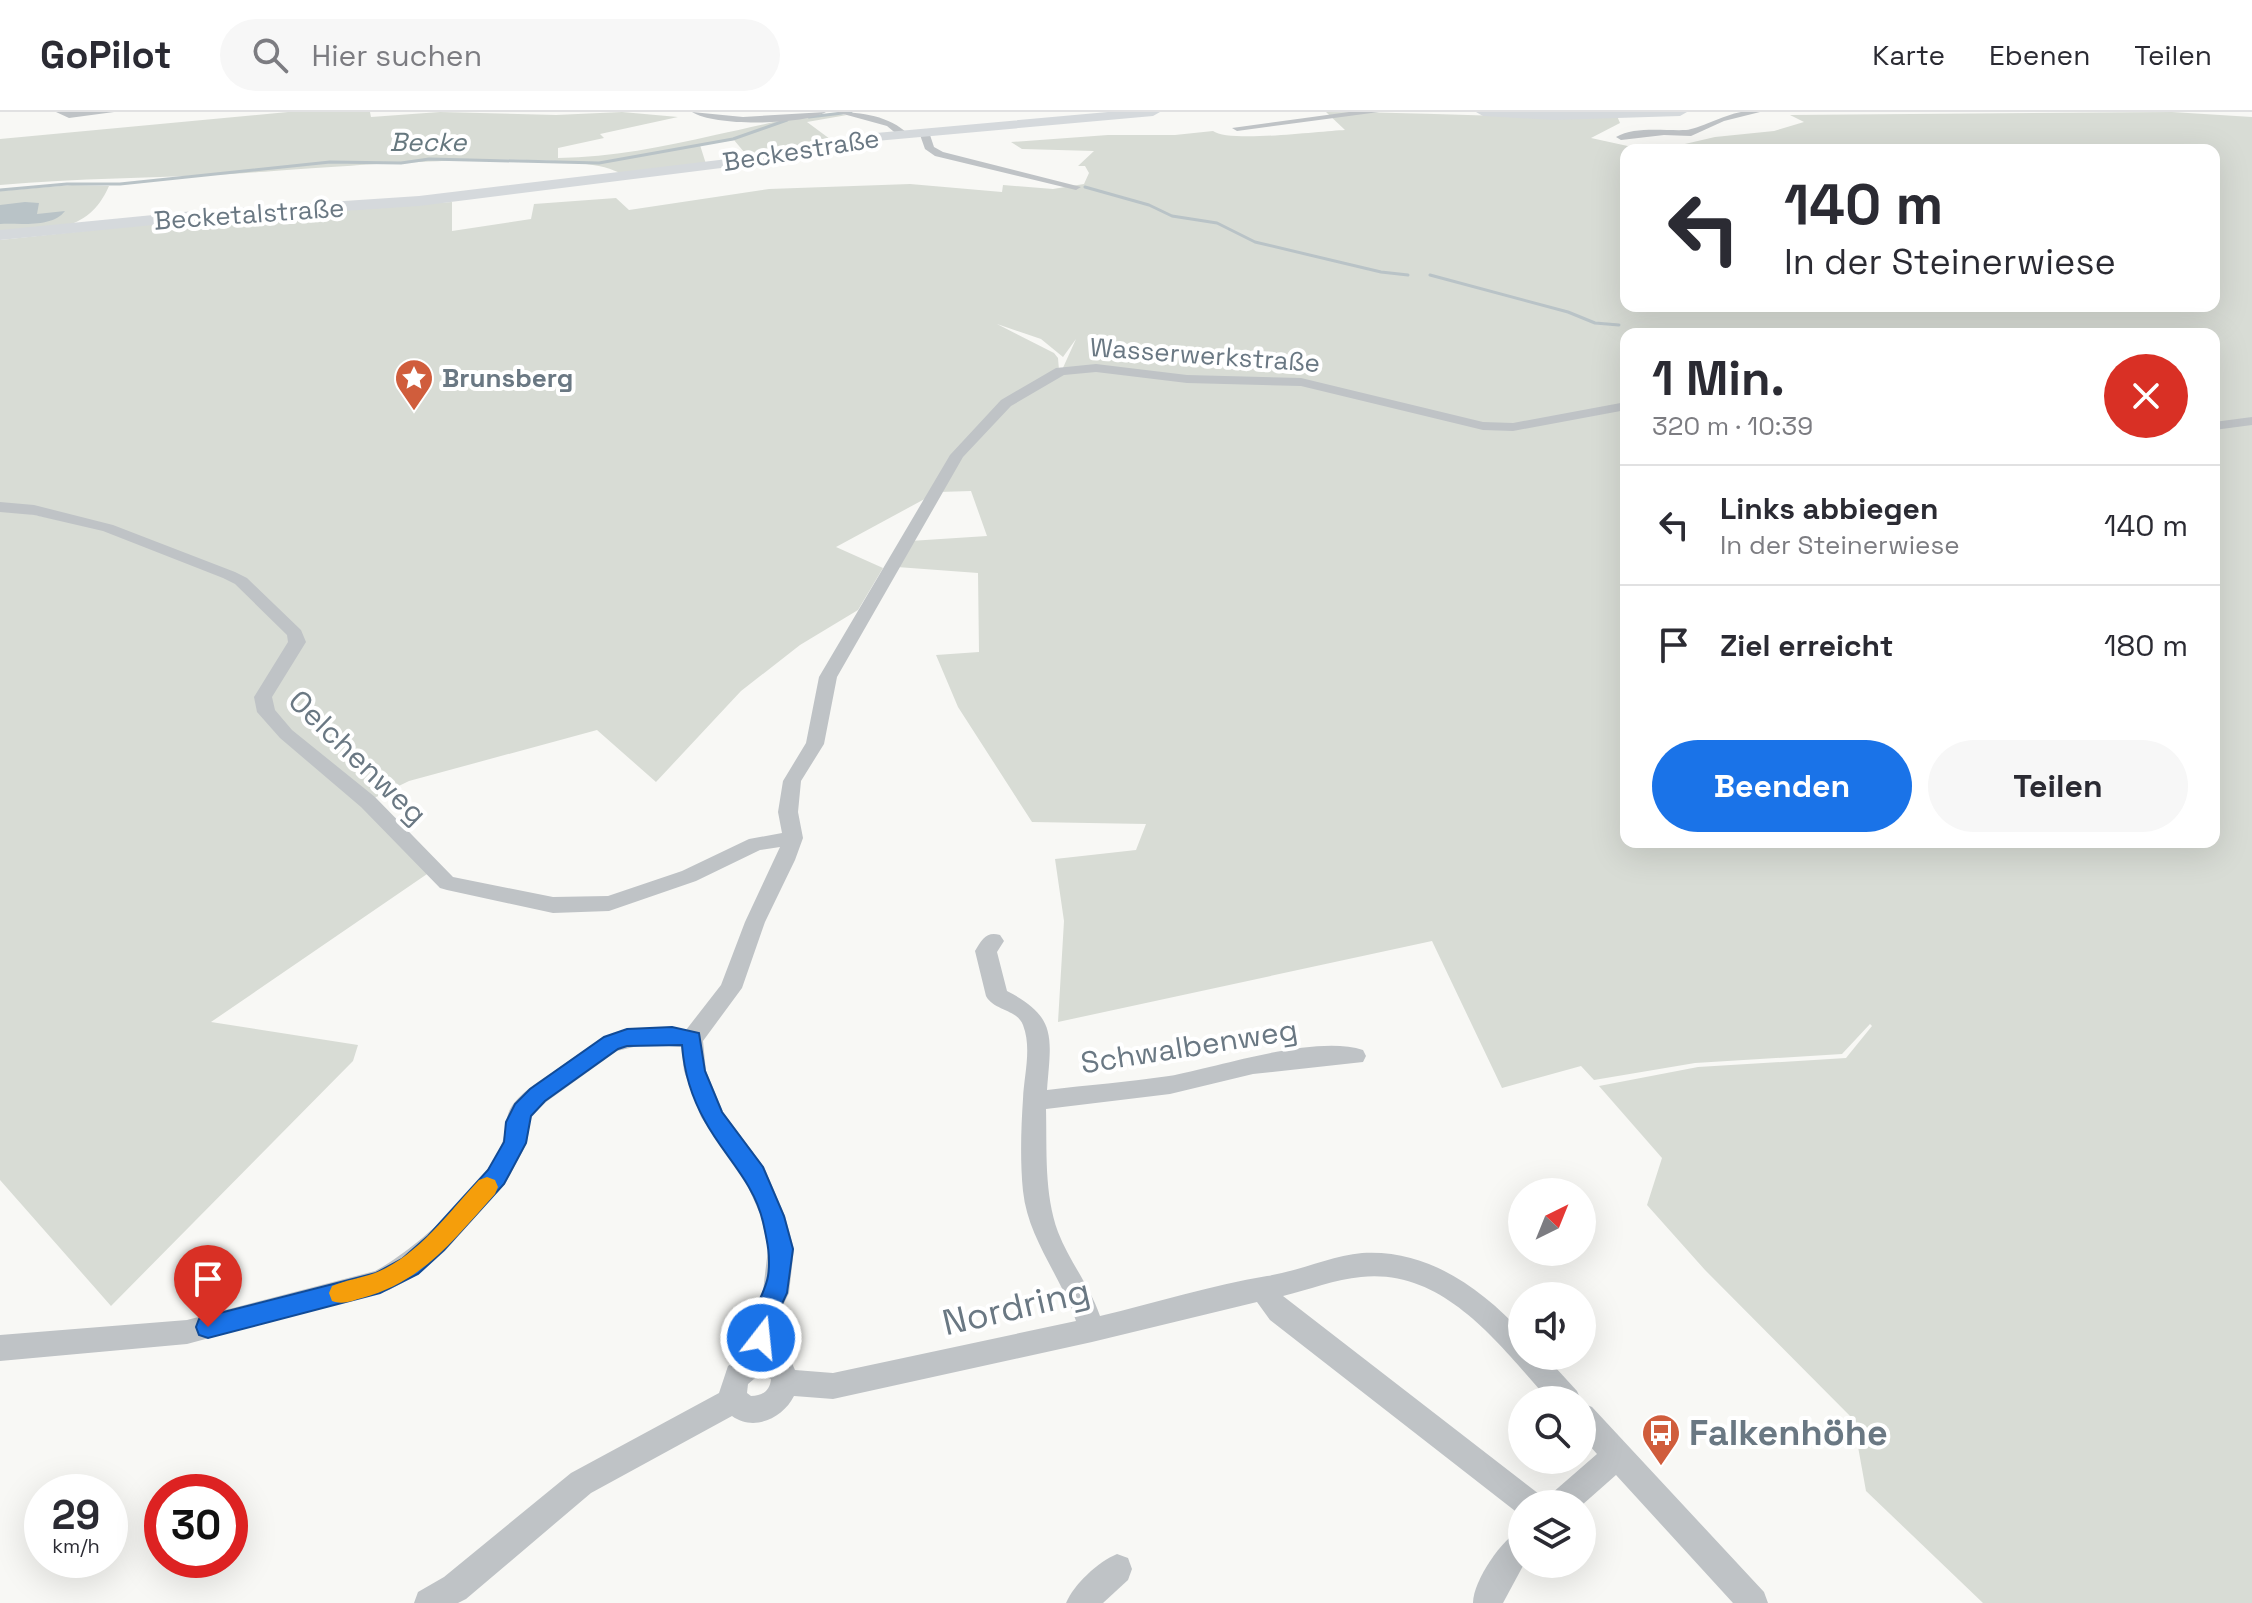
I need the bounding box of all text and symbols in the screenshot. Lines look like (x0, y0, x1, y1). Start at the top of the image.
search box (220, 19, 780, 91)
text: GoPilot (40, 31, 172, 79)
icon: search (248, 33, 292, 77)
text: Hier suchen (312, 36, 482, 75)
text: Karte (1872, 37, 1945, 73)
text: Ebenen (1989, 37, 2090, 73)
text: Teilen (2134, 37, 2212, 73)
street label: Beckestraße (720, 121, 882, 179)
water label: Becke (390, 125, 468, 159)
text: 140 m (1784, 169, 1943, 240)
icon: left (1652, 176, 1756, 280)
street label: Becketalstraße (153, 190, 345, 238)
text: In der Steinerwiese (1784, 239, 2116, 285)
street label: Wasserwerkstraße (1089, 330, 1321, 380)
text: 1 Min. (1652, 348, 1785, 409)
button: close (2104, 354, 2188, 438)
place icon: Brunsberg (393, 357, 435, 412)
place label: Brunsberg (442, 361, 573, 395)
text: 320 m · 10:39 (1652, 409, 1813, 443)
text: Links abbiegen (1720, 489, 1938, 528)
icon: left (1652, 503, 1696, 547)
text: 140 m (2104, 506, 2188, 545)
text: In der Steinerwiese (1720, 528, 1960, 562)
icon: arrive (1652, 623, 1696, 667)
text: Ziel erreicht (1720, 626, 1893, 665)
text: 180 m (2104, 626, 2188, 665)
street label: Oelchenweg (280, 681, 436, 833)
button: Beenden (1652, 740, 1912, 832)
button: Teilen (1928, 740, 2188, 832)
street label: Schwalbenweg (1078, 1010, 1300, 1082)
north arrow (1508, 1178, 1596, 1266)
map controls (1508, 1178, 1596, 1578)
pin (174, 1245, 242, 1327)
icon: arrive (186, 1257, 230, 1301)
street label: Nordring (938, 1268, 1094, 1346)
button: sound (1508, 1282, 1596, 1370)
position arrow (719, 1296, 803, 1380)
button: search (1508, 1386, 1596, 1474)
place label: Falkenhöhe (1689, 1410, 1888, 1456)
bus stop icon: Falkenhöhe (1640, 1412, 1682, 1467)
speed limit sign: 30 (144, 1474, 248, 1578)
text: 29 (52, 1490, 100, 1541)
button: layers (1508, 1490, 1596, 1578)
text: km/h (52, 1533, 100, 1559)

